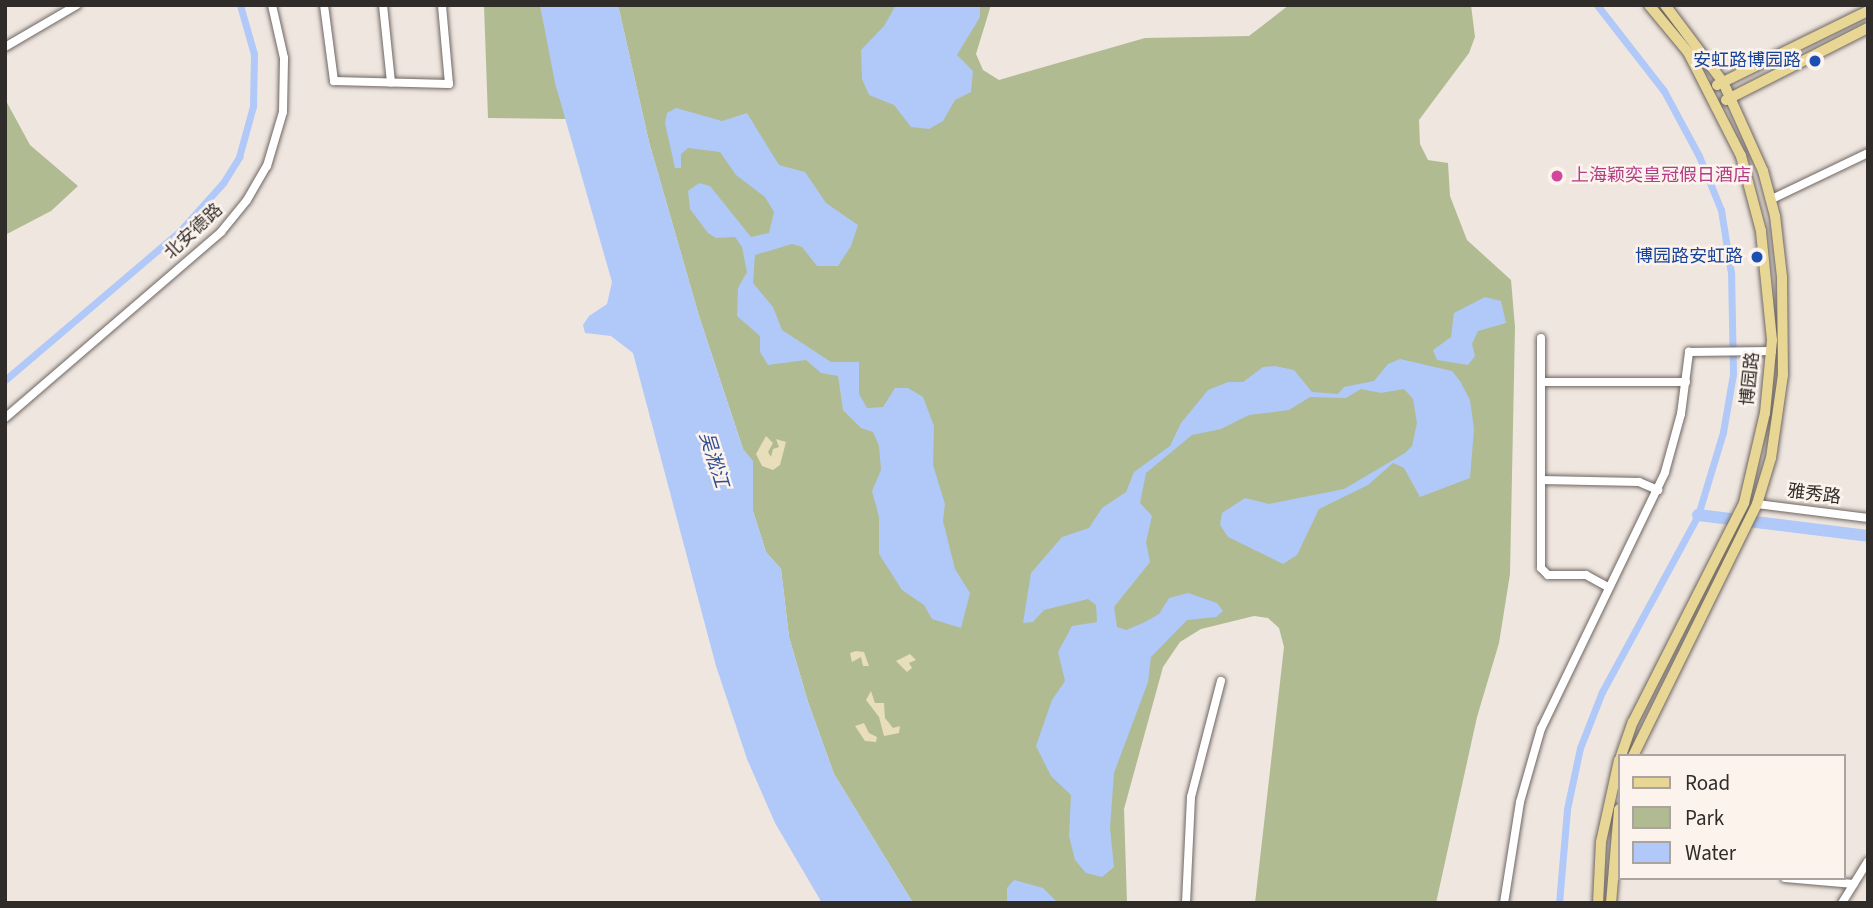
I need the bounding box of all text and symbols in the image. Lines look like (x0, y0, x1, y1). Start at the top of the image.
place label: 安虹路博园路 (1693, 50, 1801, 72)
marker: 安虹路博园路 (1807, 53, 1823, 69)
place label: 上海颖奕皇冠假日酒店 (1571, 165, 1751, 187)
marker: 上海颖奕皇冠假日酒店 (1549, 168, 1565, 184)
street label: 北安德路 (160, 200, 228, 264)
place label: 博园路安虹路 (1635, 246, 1743, 268)
marker: 博园路安虹路 (1749, 249, 1765, 265)
street label: 博园路 (1737, 351, 1765, 407)
water label: 吴淞江 (694, 429, 732, 491)
street label: 雅秀路 (1786, 481, 1842, 509)
legend (1618, 754, 1845, 880)
text: Road (1685, 768, 1730, 798)
text: Park (1685, 803, 1724, 833)
text: Water (1685, 838, 1736, 868)

